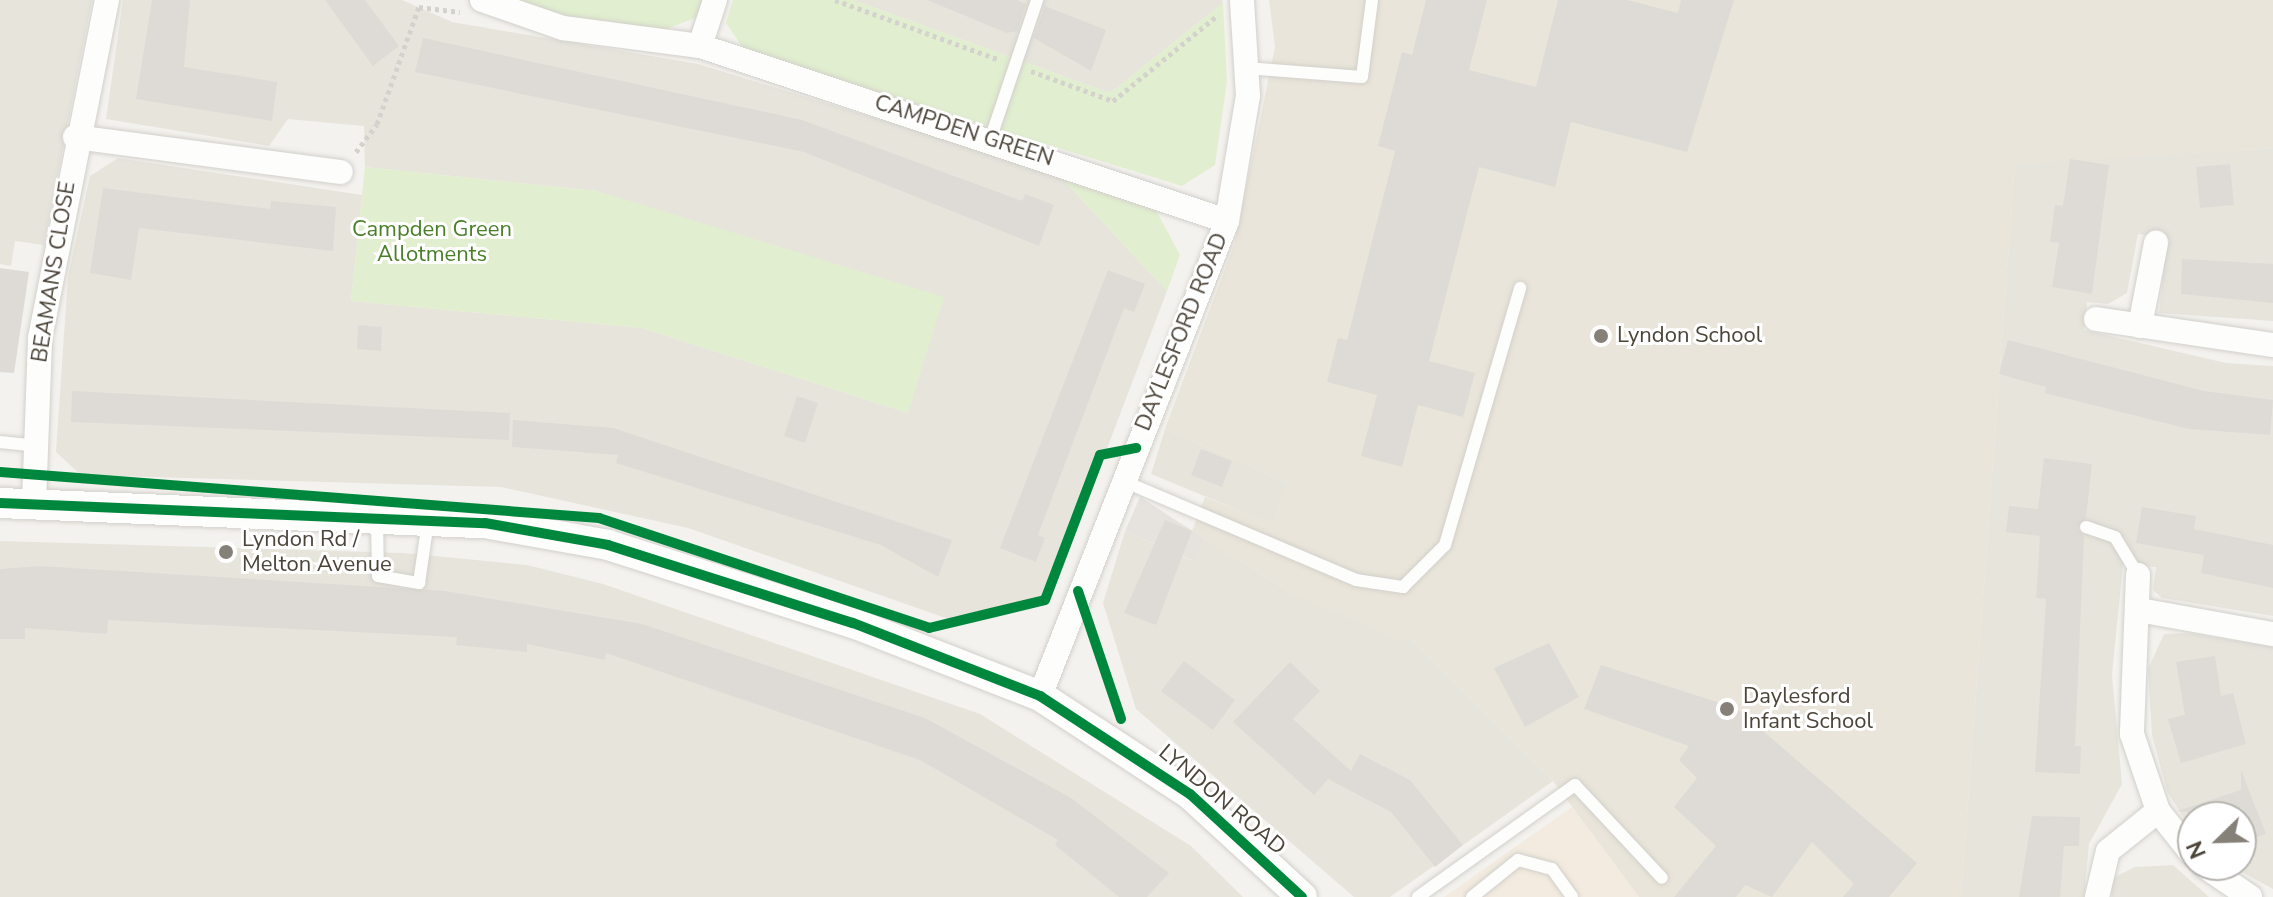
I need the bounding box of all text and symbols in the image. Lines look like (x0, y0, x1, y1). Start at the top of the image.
street label: CAMPDEN GREEN (871, 90, 1057, 172)
street label: BEAMANS CLOSE (27, 180, 81, 364)
park label: Campden Green Allotments (352, 216, 512, 268)
street label: DAYLESFORD ROAD (1130, 229, 1234, 435)
place label: Lyndon School (1617, 323, 1762, 349)
marker: Lyndon School (1592, 327, 1610, 345)
place label: Lyndon Rd / Melton Avenue (242, 526, 392, 578)
marker: Lyndon Rd / Melton Avenue (217, 543, 235, 561)
place label: Daylesford Infant School (1743, 683, 1873, 734)
marker: Daylesford Infant School (1718, 700, 1736, 718)
street label: LYNDON ROAD (1153, 739, 1291, 861)
north arrow (2177, 801, 2257, 881)
text: N (2180, 836, 2214, 863)

